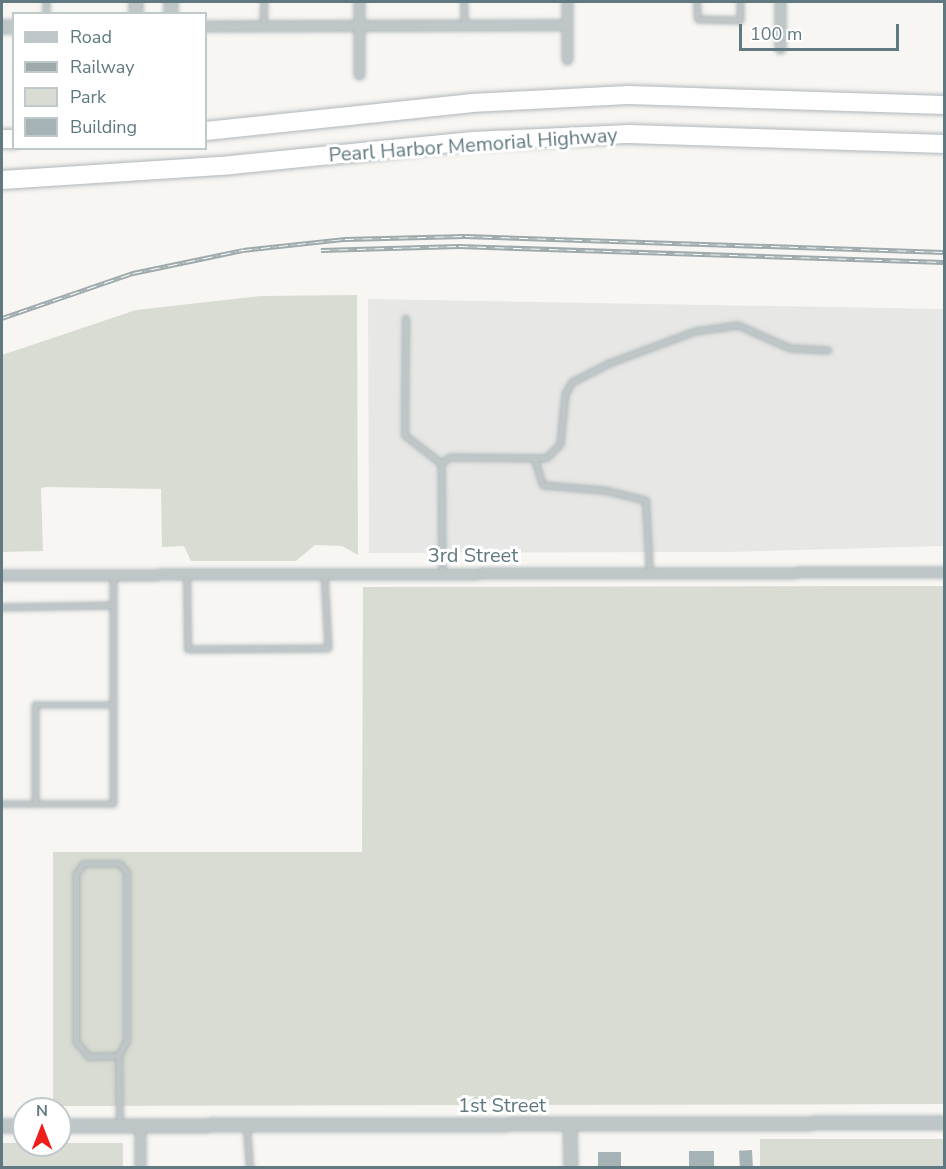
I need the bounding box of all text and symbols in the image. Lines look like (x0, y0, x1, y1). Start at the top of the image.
legend (12, 12, 207, 150)
scale bar (742, 12, 902, 50)
text: 100 m (750, 22, 802, 46)
text: Road (70, 25, 112, 49)
text: Railway (70, 55, 135, 79)
text: Park (70, 85, 106, 109)
text: Building (70, 115, 137, 139)
street label: Pearl Harbor Memorial Highway (328, 123, 618, 167)
street label: 3rd Street (428, 543, 518, 567)
street label: 1st Street (458, 1093, 546, 1117)
north arrow (12, 1097, 72, 1157)
text: N (36, 1100, 48, 1122)

